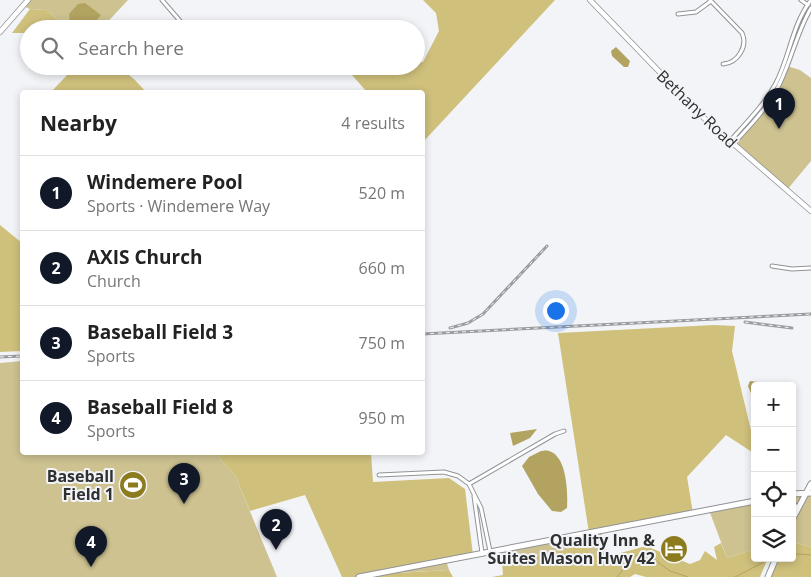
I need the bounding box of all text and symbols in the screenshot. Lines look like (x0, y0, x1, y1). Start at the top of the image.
search box (20, 20, 425, 75)
icon: search (38, 34, 66, 62)
text: Search here (78, 35, 184, 61)
street label: Bethany Road (652, 65, 742, 153)
pin: 1 (763, 88, 795, 129)
text: Nearby (40, 109, 117, 137)
text: 4 results (341, 112, 405, 134)
text: Windemere Pool (87, 169, 243, 195)
text: 1 (51, 182, 61, 204)
text: 520 m (359, 182, 405, 204)
text: Sports · Windemere Way (87, 195, 270, 217)
text: AXIS Church (87, 244, 202, 270)
text: 2 (51, 257, 61, 279)
text: 660 m (359, 257, 405, 279)
text: Church (87, 270, 141, 292)
your location (543, 298, 569, 324)
text: Baseball Field 3 (87, 319, 233, 345)
text: 3 (51, 332, 61, 354)
text: 750 m (359, 332, 405, 354)
text: Sports (87, 345, 135, 367)
map controls (751, 382, 796, 562)
button: + (751, 382, 796, 427)
text: Baseball Field 8 (87, 394, 233, 420)
text: 4 (51, 407, 61, 429)
text: 950 m (359, 407, 405, 429)
text: Sports (87, 420, 135, 442)
button: − (751, 427, 796, 472)
pin: 3 (168, 463, 200, 504)
place label: Baseball Field 1 (47, 465, 114, 505)
sports icon: Baseball Field 1 (118, 470, 148, 500)
button: locate (751, 472, 796, 517)
pin: 2 (260, 509, 292, 550)
button: layers (751, 517, 796, 562)
pin: 4 (75, 526, 107, 567)
place label: Quality Inn & Suites Mason Hwy 42 (488, 529, 655, 569)
hotel icon: Quality Inn & Suites Mason Hwy 42 (659, 534, 689, 564)

